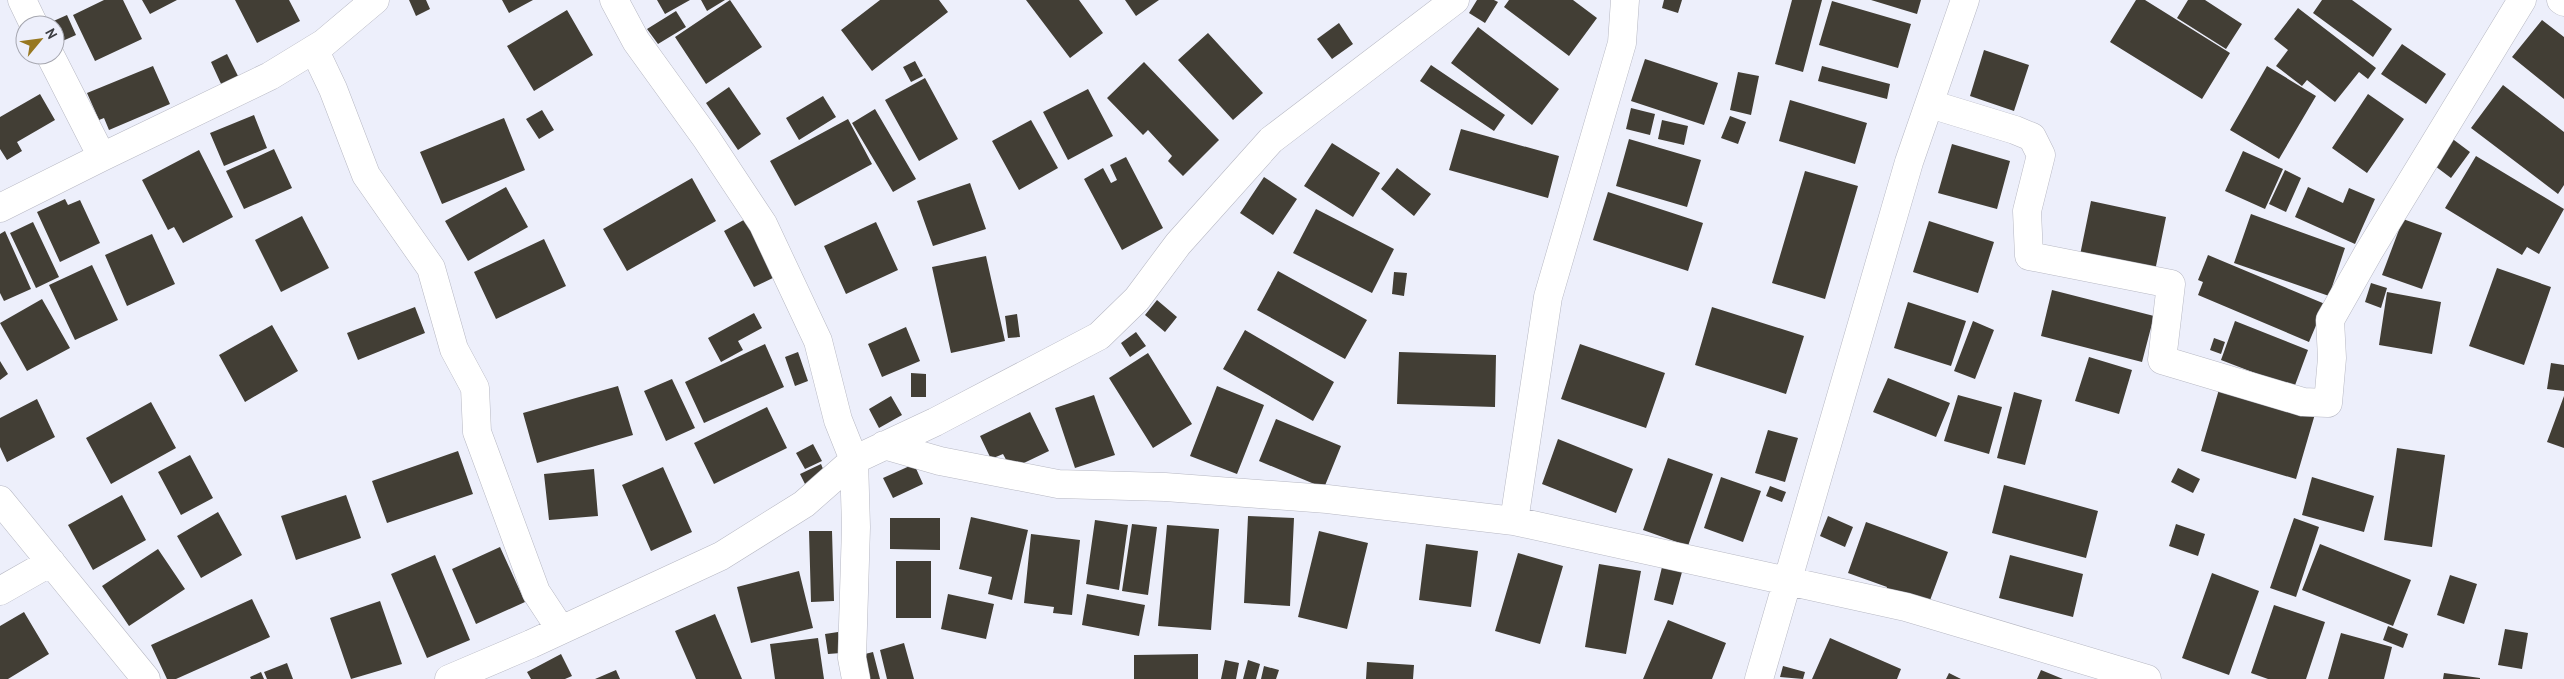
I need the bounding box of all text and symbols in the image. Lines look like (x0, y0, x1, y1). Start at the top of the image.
north arrow (15, 15, 65, 65)
text: N (41, 25, 61, 42)

